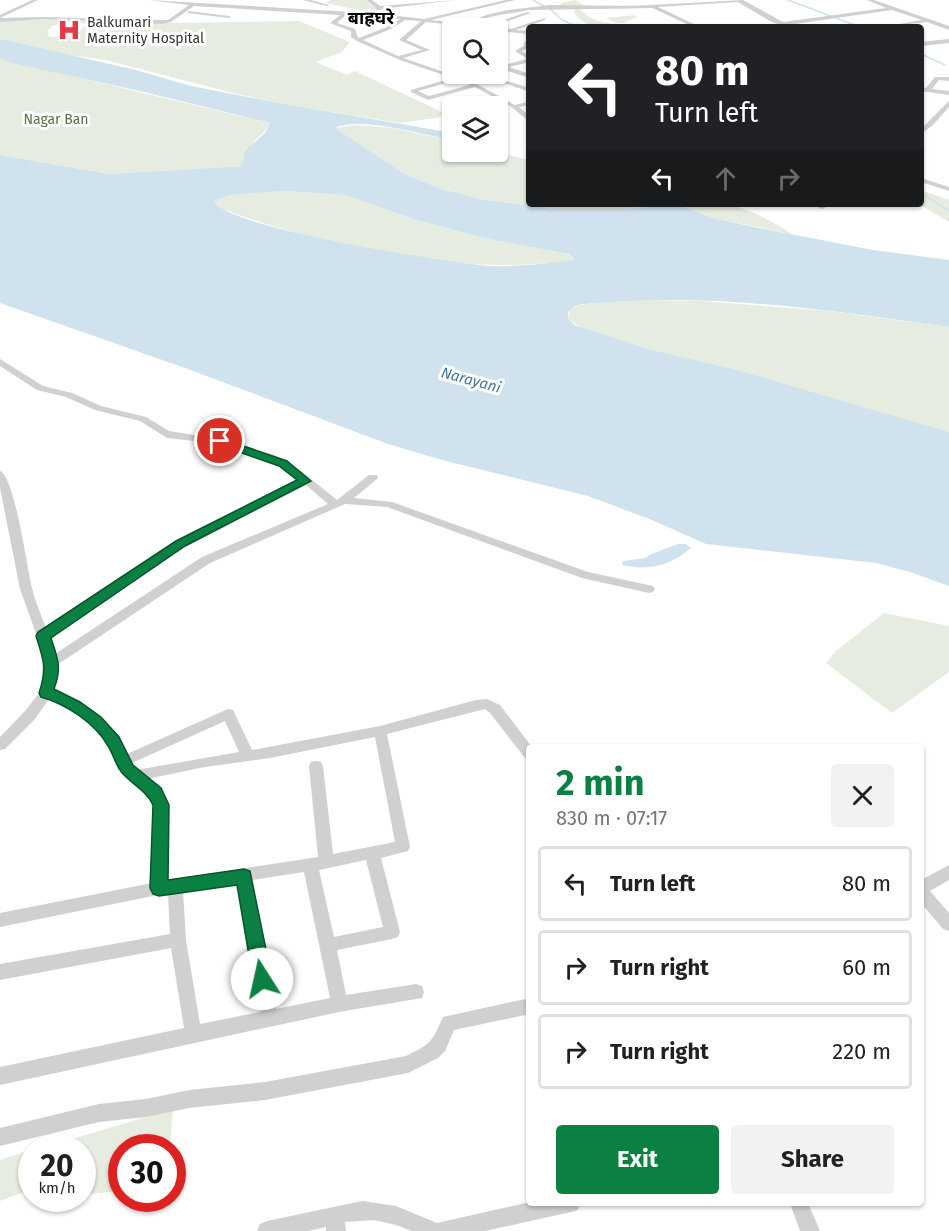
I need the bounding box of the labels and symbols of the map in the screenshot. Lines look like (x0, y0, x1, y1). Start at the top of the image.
district label: बाह्रघरे (348, 7, 395, 29)
place label: Balkumari Maternity Hospital (87, 14, 204, 47)
hospital icon: Balkumari Maternity Hospital (56, 17, 82, 43)
park label: Nagar Ban (23, 111, 89, 128)
water label: Narayani (439, 363, 503, 397)
pin (194, 415, 245, 466)
position arrow (230, 947, 294, 1011)
speed limit sign: 30 (108, 1134, 186, 1212)

